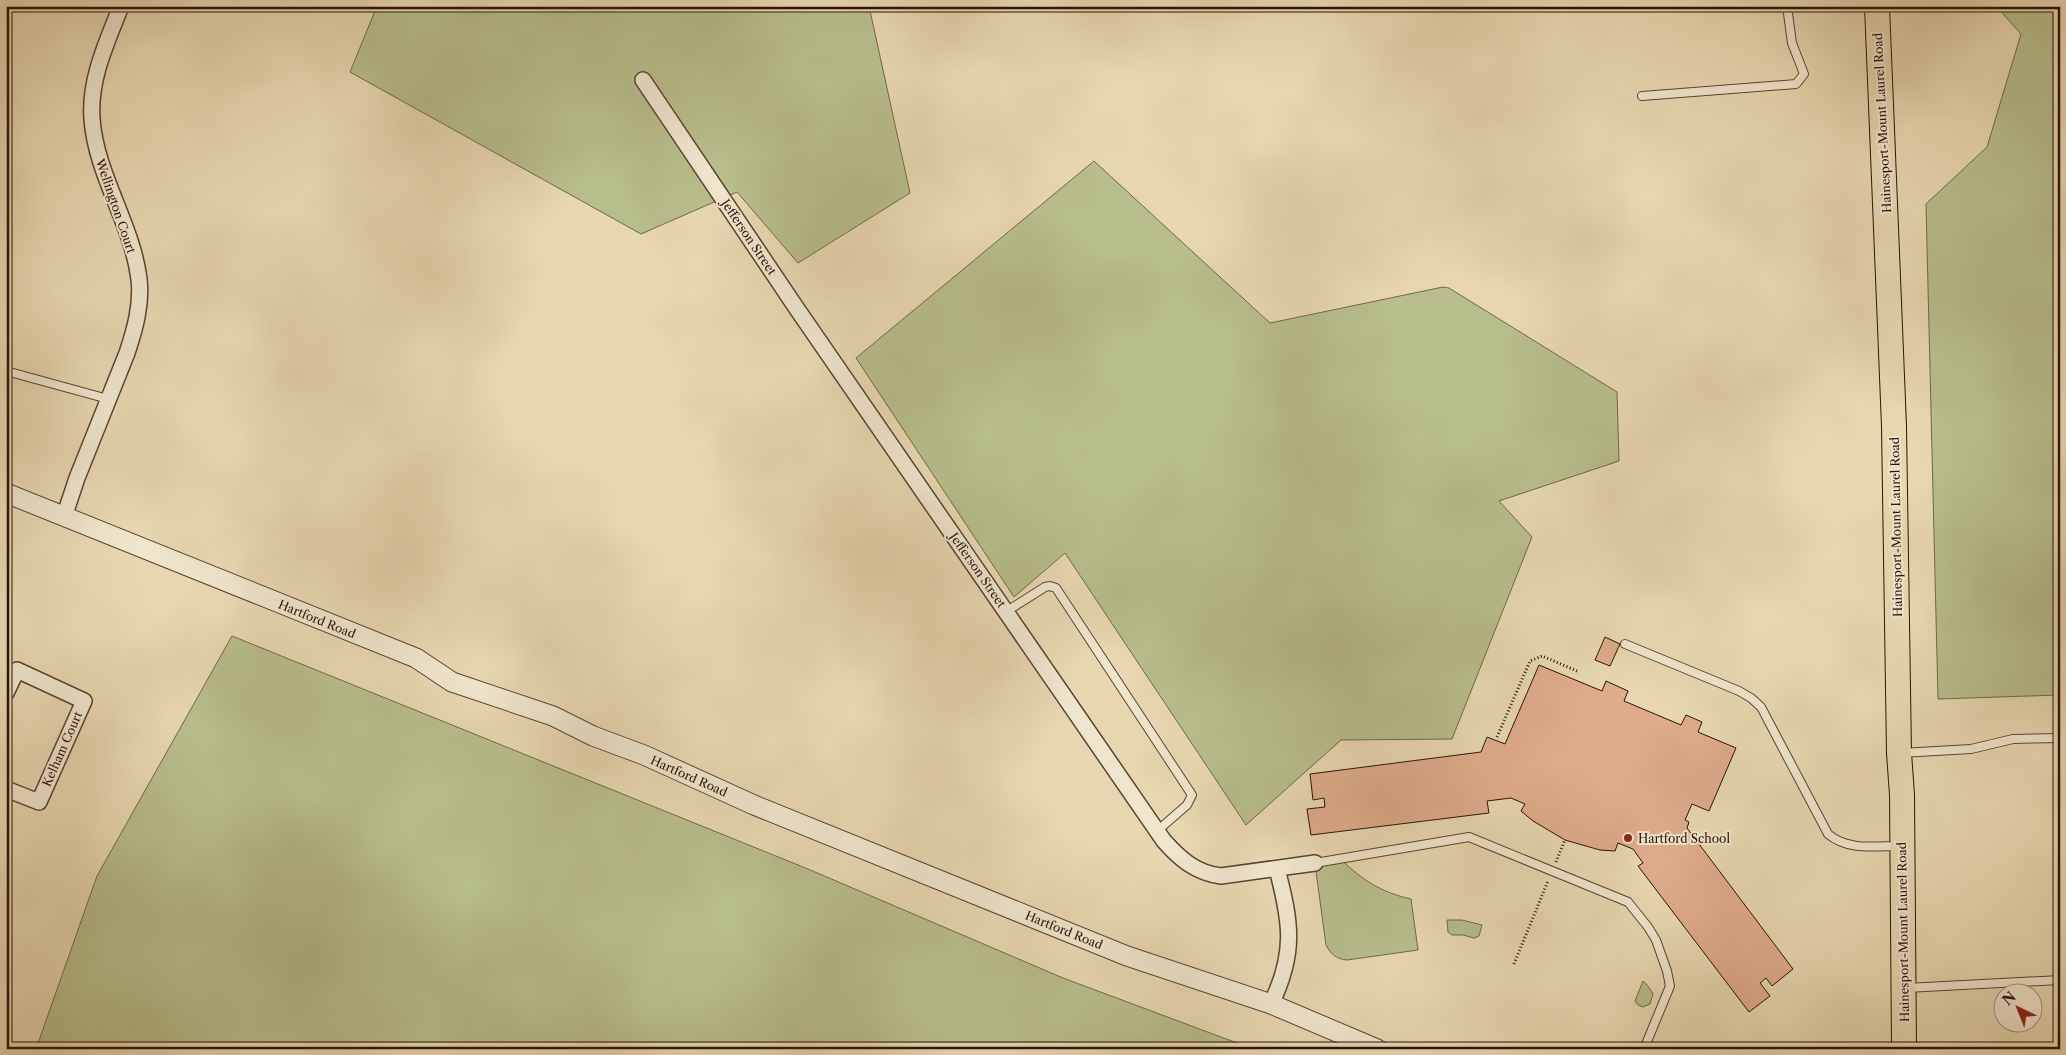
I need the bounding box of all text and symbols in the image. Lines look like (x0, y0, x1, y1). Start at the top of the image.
street label: Hainesport-Mount Laurel Road (1870, 32, 1894, 213)
street label: Wellington Court (92, 156, 139, 256)
street label: Jefferson Street (717, 195, 780, 278)
street label: Hainesport-Mount Laurel Road (1887, 436, 1905, 617)
street label: Jefferson Street (945, 528, 1010, 611)
street label: Hartford Road (276, 597, 359, 642)
street label: Kelham Court (39, 708, 86, 789)
street label: Hartford Road (648, 752, 730, 800)
place label: Hartford School (1638, 831, 1730, 846)
marker: Hartford School (1622, 832, 1634, 844)
street label: Hainesport-Mount Laurel Road (1894, 841, 1912, 1022)
street label: Hartford Road (1023, 908, 1106, 953)
north arrow (1994, 982, 2044, 1032)
text: N (1999, 988, 2020, 1009)

